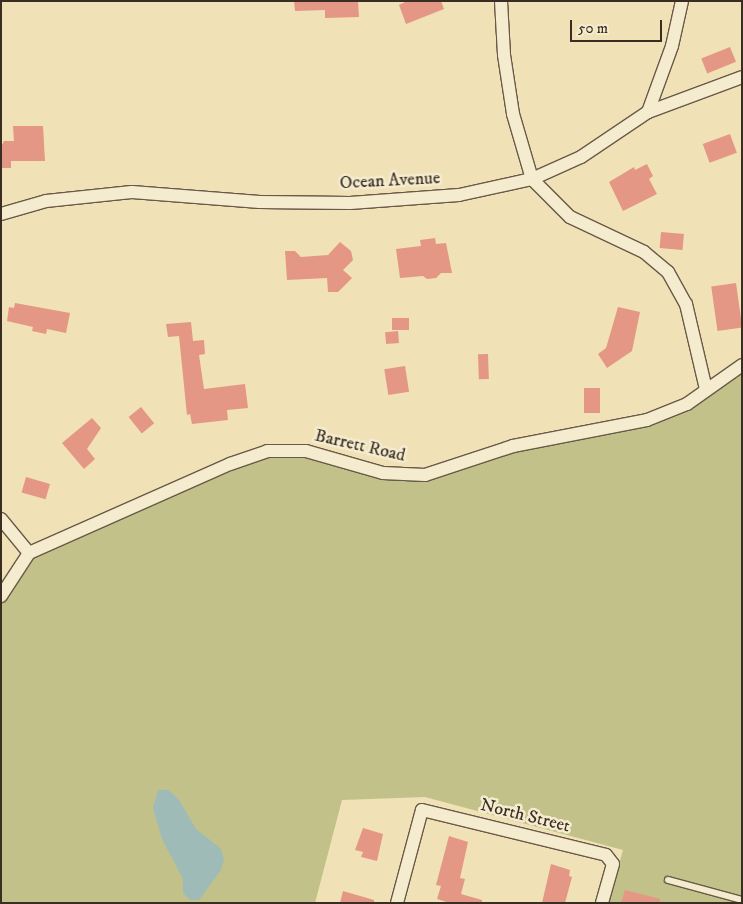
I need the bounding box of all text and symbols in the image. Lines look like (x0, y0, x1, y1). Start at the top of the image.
scale bar (573, 10, 666, 42)
text: 50 m (578, 19, 608, 38)
street label: Ocean Avenue (339, 168, 441, 194)
street label: Barrett Road (312, 425, 408, 467)
street label: North Street (478, 794, 572, 838)

